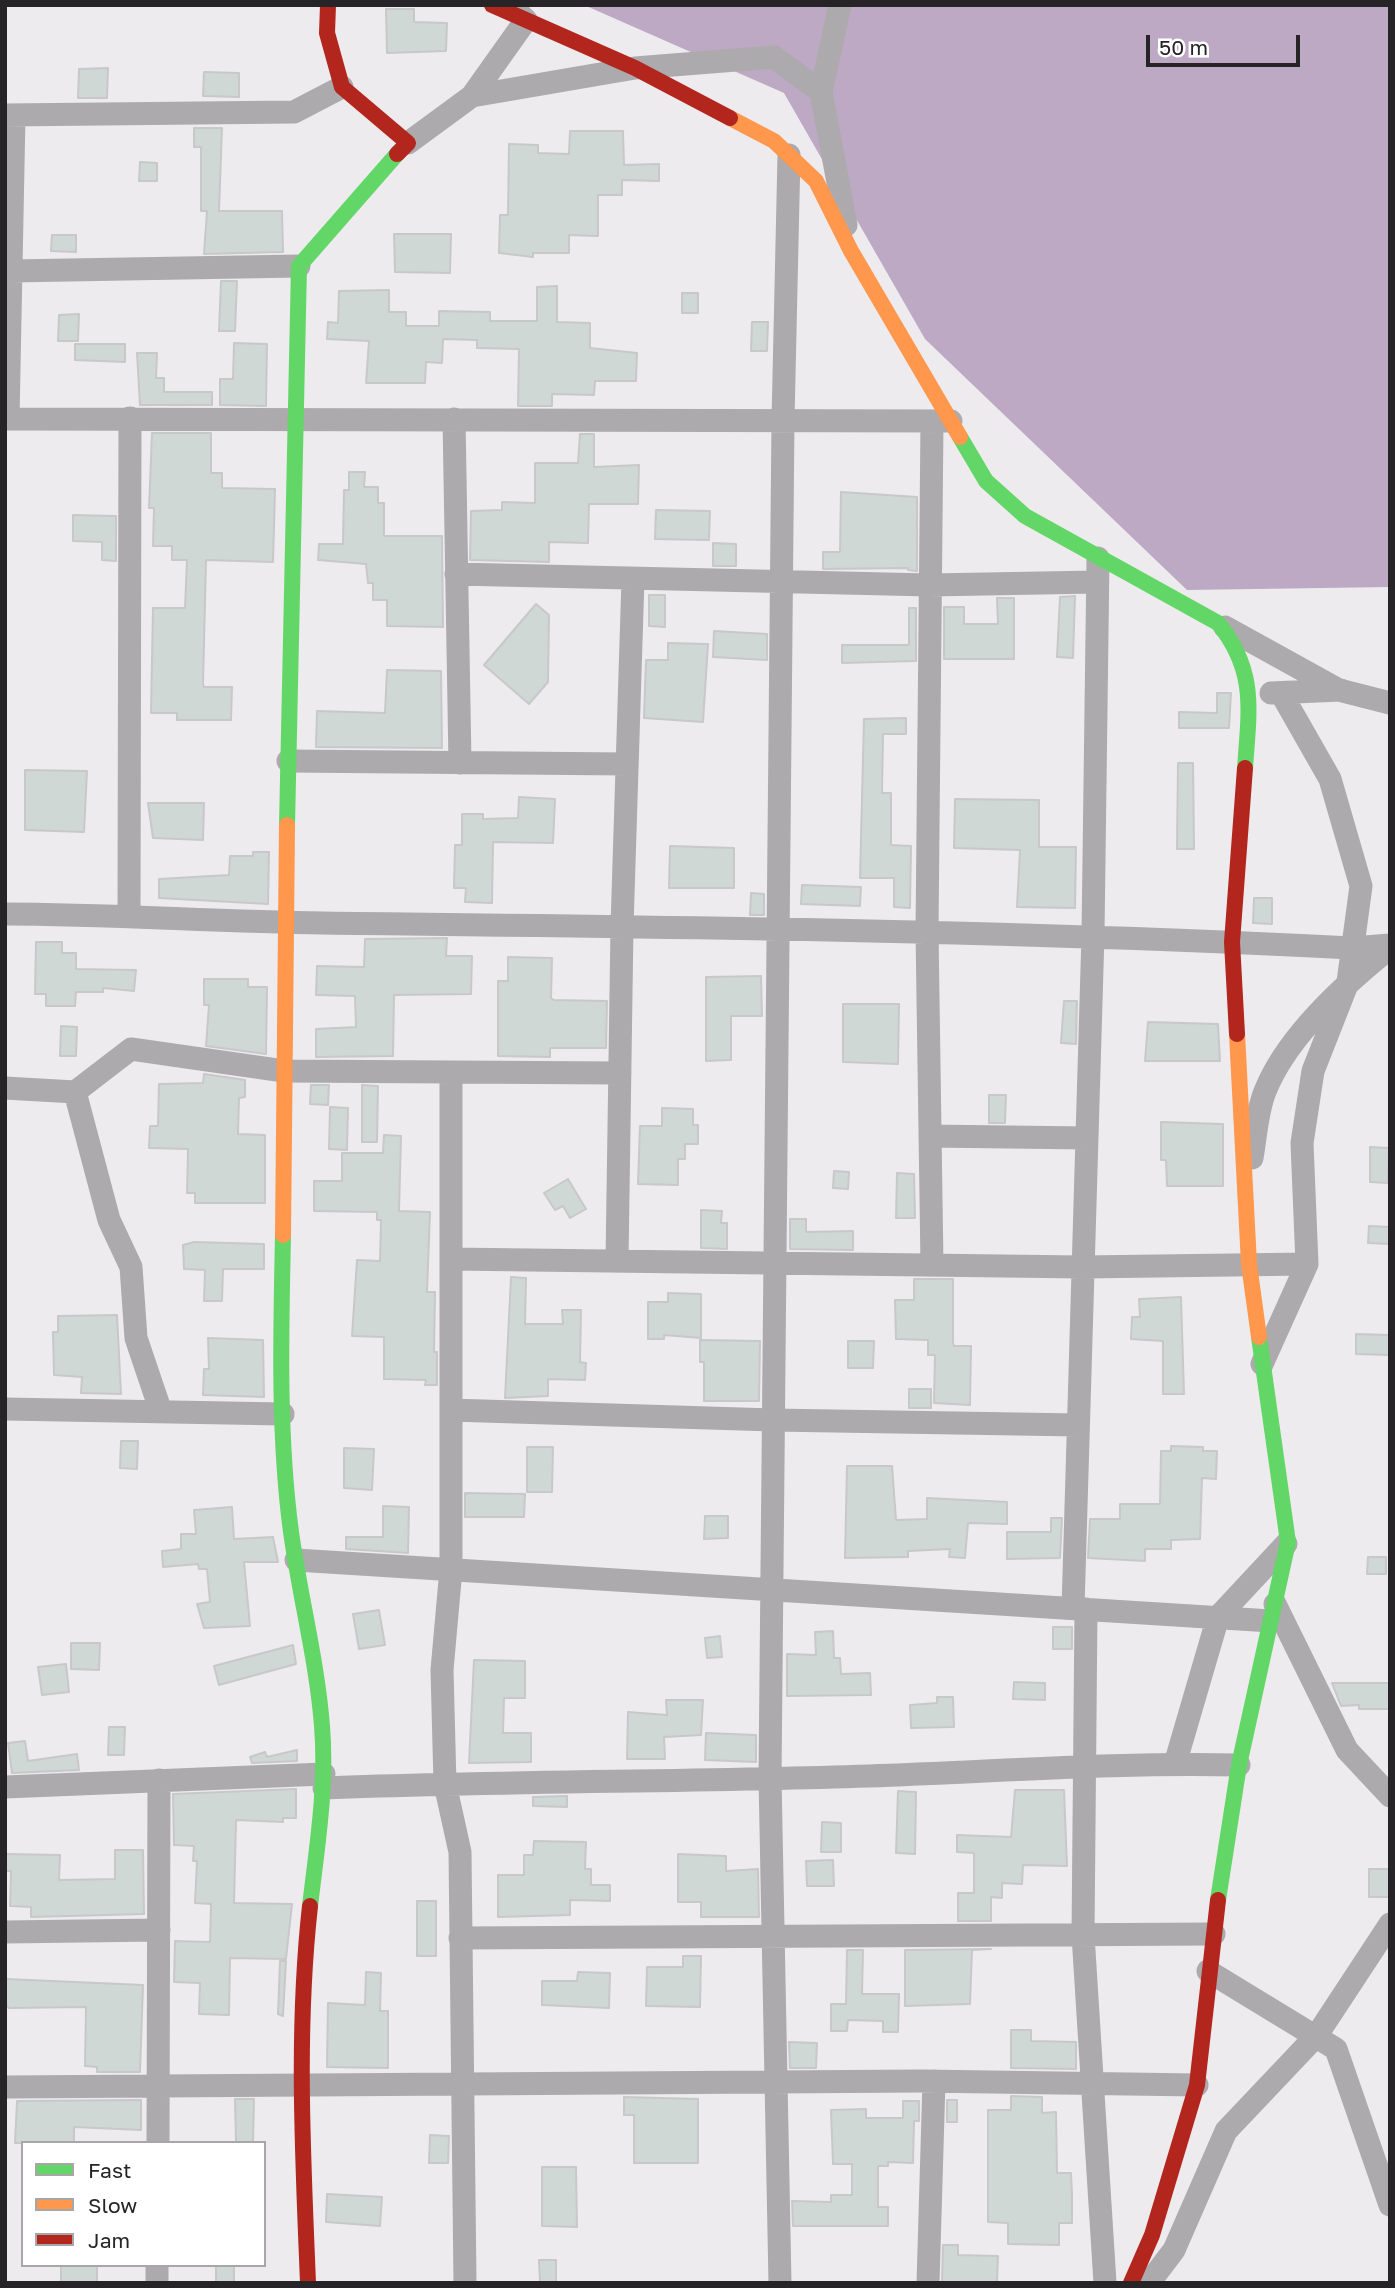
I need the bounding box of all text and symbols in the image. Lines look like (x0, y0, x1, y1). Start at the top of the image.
scale bar (1150, 21, 1304, 65)
text: 50 m (1159, 34, 1208, 60)
legend (21, 2141, 266, 2267)
text: Fast (88, 2157, 131, 2183)
text: Slow (88, 2192, 137, 2218)
text: Jam (88, 2227, 130, 2253)

